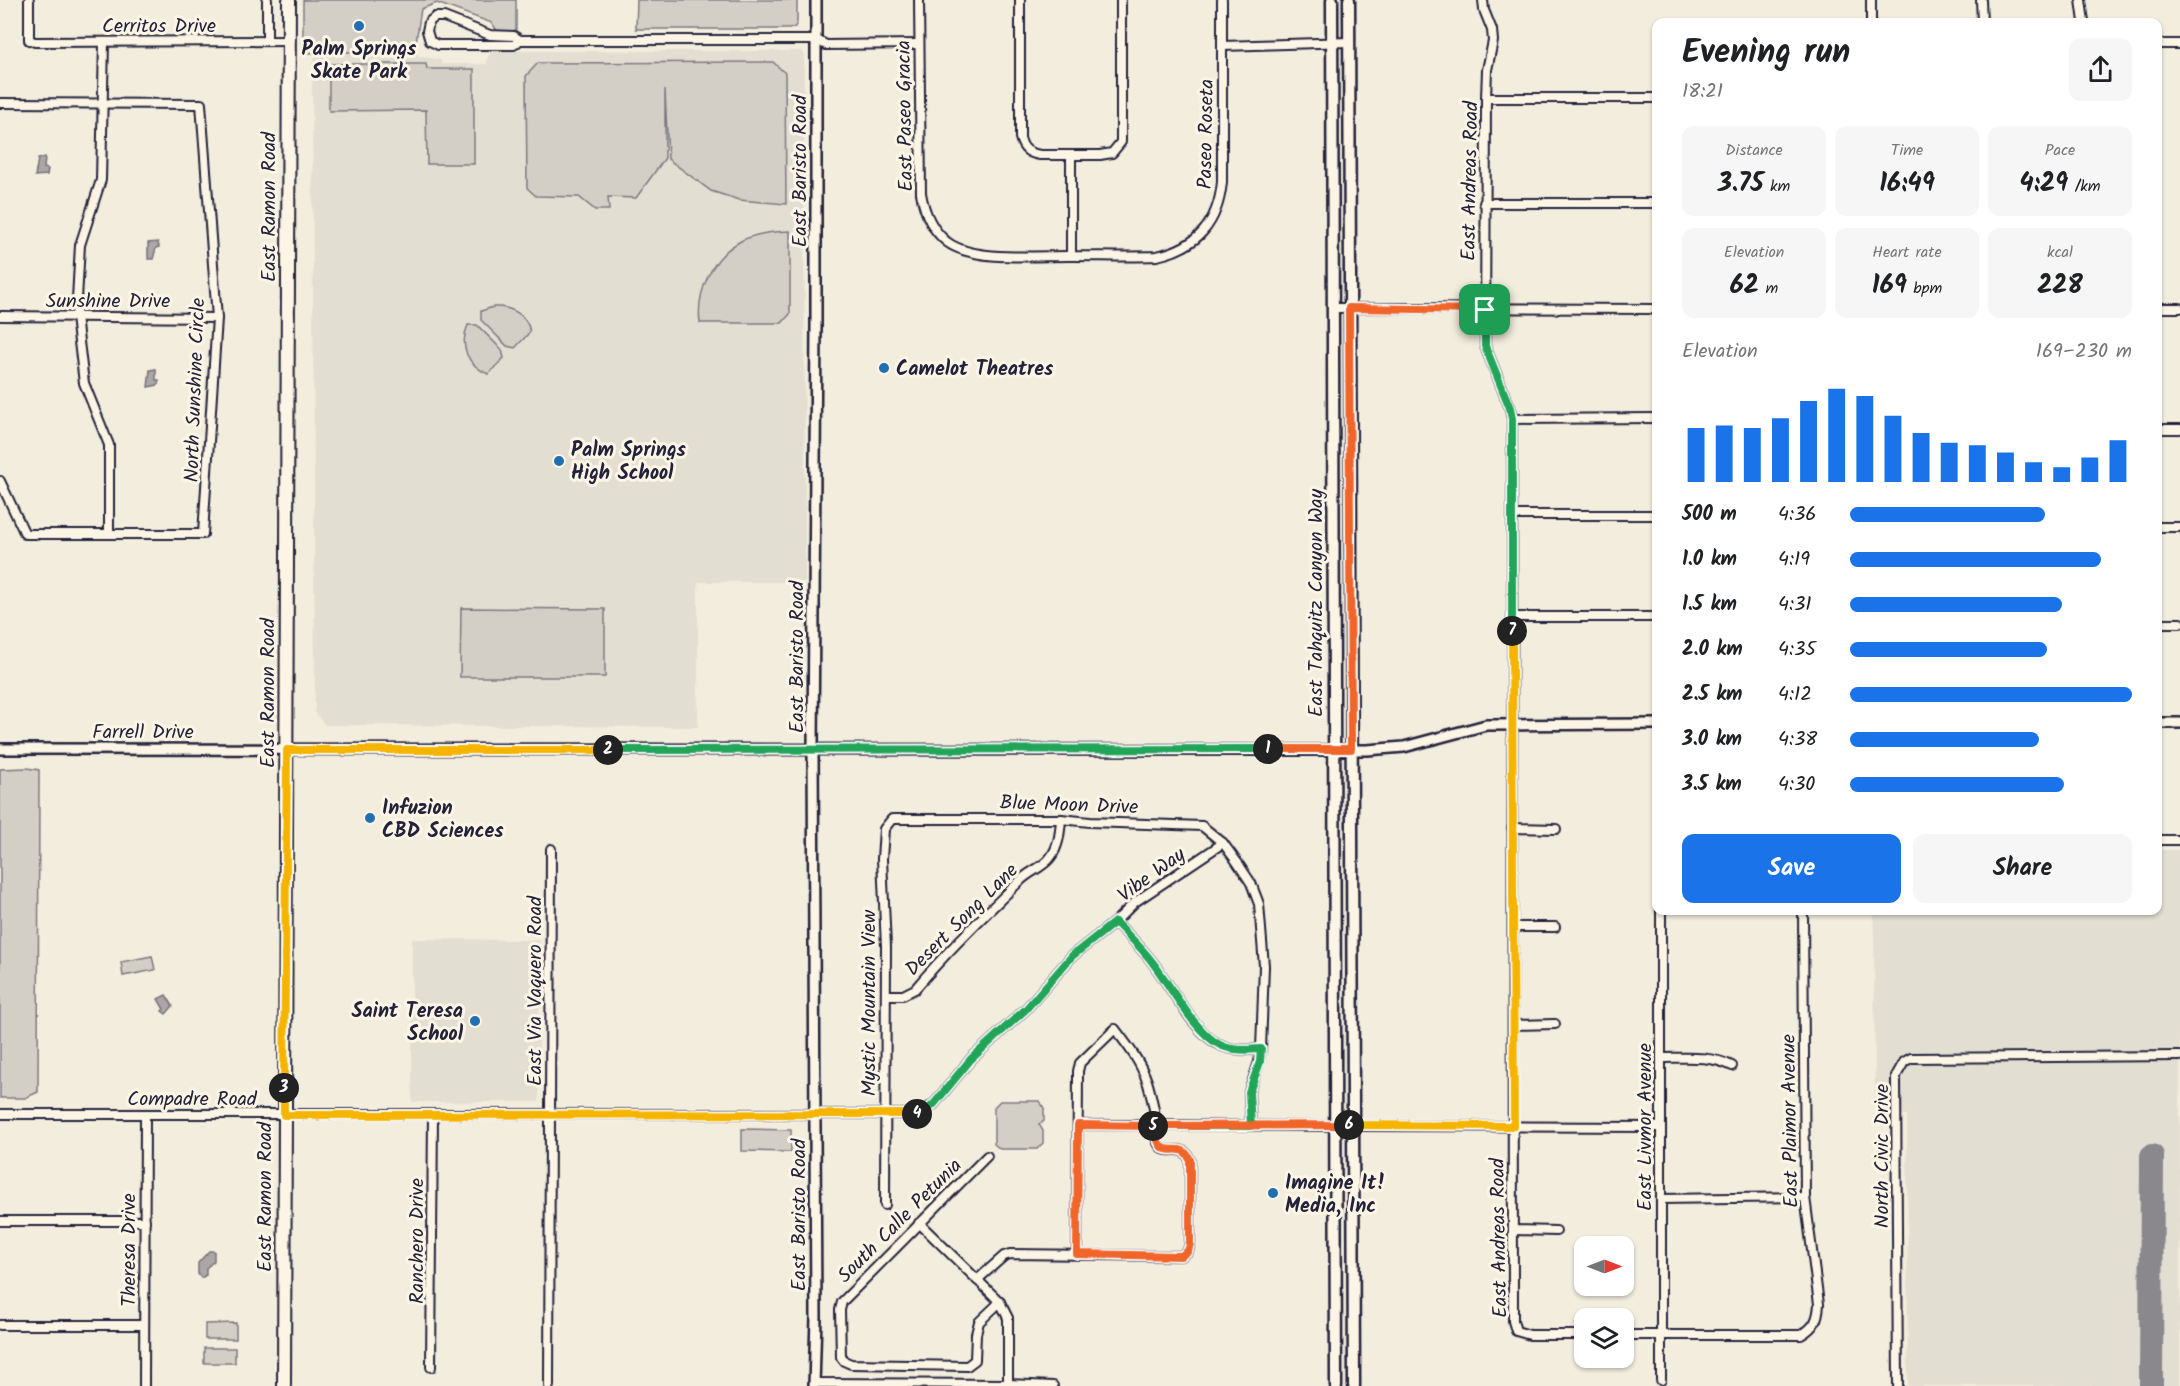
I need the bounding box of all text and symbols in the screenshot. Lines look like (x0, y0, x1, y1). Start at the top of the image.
street label: Cerritos Drive (102, 11, 216, 43)
marker: Palm Springs Skate Park (352, 19, 366, 33)
text: Evening run (1682, 27, 1850, 80)
place label: Palm Springs Skate Park (302, 34, 417, 89)
button: share (2069, 38, 2132, 101)
street label: East Paseo Gracia (889, 40, 923, 192)
text: 18:21 (1682, 76, 1723, 108)
street label: Paseo Roseta (1190, 79, 1224, 189)
street label: East Baristo Road (785, 94, 817, 247)
street label: East Andreas Road (1454, 100, 1488, 261)
street label: East Ramon Road (254, 131, 286, 282)
text: Distance (1725, 138, 1783, 163)
text: Time (1891, 138, 1923, 163)
text: Pace (2045, 138, 2075, 163)
text: 3.75 (1718, 163, 1764, 205)
text: 16:49 (1879, 163, 1935, 205)
text: 4:29 (2019, 163, 2068, 205)
text: km (1764, 174, 1790, 199)
text: /km (2068, 174, 2101, 199)
text: Elevation (1724, 240, 1784, 265)
text: Heart rate (1872, 240, 1942, 265)
text: kcal (2047, 240, 2073, 265)
text: 62 (1730, 265, 1759, 307)
text: 169 (1872, 265, 1907, 307)
text: 228 (2037, 265, 2083, 307)
text: m (1759, 276, 1778, 301)
text: bpm (1907, 276, 1942, 301)
pin (1459, 284, 1510, 335)
street label: Sunshine Drive (46, 286, 170, 318)
icon: arrive (1468, 293, 1501, 326)
street label: North Sunshine Circle (177, 297, 215, 483)
text: Elevation (1682, 336, 1758, 368)
text: 169–230 m (2036, 336, 2132, 368)
place label: Camelot Theatres (896, 354, 1054, 386)
marker: Camelot Theatres (877, 361, 891, 375)
place label: Palm Springs High School (571, 435, 687, 490)
marker: Palm Springs High School (552, 454, 566, 468)
street label: East Tahquitz Canyon Way (1301, 488, 1333, 717)
text: 500 m (1682, 499, 1737, 531)
text: 4:36 (1778, 499, 1816, 531)
text: 1.0 km (1682, 544, 1737, 576)
text: 4:19 (1778, 544, 1810, 576)
street label: East Baristo Road (782, 580, 814, 733)
text: 1.5 km (1682, 589, 1737, 621)
text: 4:31 (1778, 589, 1812, 621)
pin: 7 (1497, 616, 1527, 646)
street label: East Ramon Road (253, 617, 285, 768)
text: 7 (1508, 618, 1516, 643)
text: 2.0 km (1682, 634, 1743, 666)
text: 4:35 (1778, 634, 1816, 666)
text: 2.5 km (1682, 679, 1742, 711)
text: 4:12 (1778, 679, 1812, 711)
street label: Farrell Drive (92, 717, 194, 749)
text: 3.0 km (1682, 724, 1742, 756)
text: 4:38 (1778, 724, 1817, 756)
pin: 1 (1253, 734, 1283, 764)
pin: 2 (593, 735, 623, 765)
text: 1 (1266, 736, 1270, 761)
text: 2 (603, 737, 613, 762)
text: 3.5 km (1682, 769, 1742, 801)
text: 4:30 (1778, 769, 1815, 801)
street label: Blue Moon Drive (999, 788, 1139, 824)
place label: Infuzion CBD Sciences (382, 793, 504, 848)
marker: Infuzion CBD Sciences (363, 811, 377, 825)
button: Save (1682, 834, 1901, 903)
button: Share (1913, 834, 2132, 903)
street label: Vibe Way (1111, 840, 1193, 911)
street label: Desert Song Lane (898, 856, 1027, 985)
street label: East Via Vaquero Road (520, 895, 552, 1086)
street label: Mystic Mountain View (854, 909, 886, 1096)
place label: Saint Teresa School (352, 996, 464, 1051)
marker: Saint Teresa School (468, 1014, 482, 1028)
street label: East Plaimor Avenue (1773, 1034, 1809, 1208)
street label: East Livmor Avenue (1630, 1043, 1662, 1211)
pin: 3 (269, 1073, 299, 1103)
text: 3 (280, 1075, 288, 1100)
street label: Compadre Road (127, 1084, 258, 1116)
street label: North Civic Drive (1867, 1084, 1899, 1228)
pin: 4 (902, 1099, 932, 1129)
text: 4 (913, 1101, 921, 1126)
pin: 6 (1334, 1110, 1364, 1140)
pin: 5 (1138, 1111, 1168, 1141)
text: 6 (1345, 1112, 1353, 1137)
text: 5 (1149, 1113, 1157, 1138)
street label: East Ramon Road (250, 1121, 282, 1272)
street label: East Baristo Road (784, 1138, 816, 1291)
street label: South Calle Petunia (830, 1151, 970, 1291)
street label: East Andreas Road (1483, 1157, 1517, 1318)
place label: Imagine It! Media, Inc (1285, 1168, 1386, 1223)
street label: Ranchero Drive (402, 1178, 434, 1304)
marker: Imagine It! Media, Inc (1266, 1186, 1280, 1200)
street label: Theresa Drive (114, 1193, 146, 1307)
north arrow (1574, 1236, 1634, 1296)
map controls (1574, 1236, 1634, 1368)
button: layers (1574, 1308, 1634, 1368)

